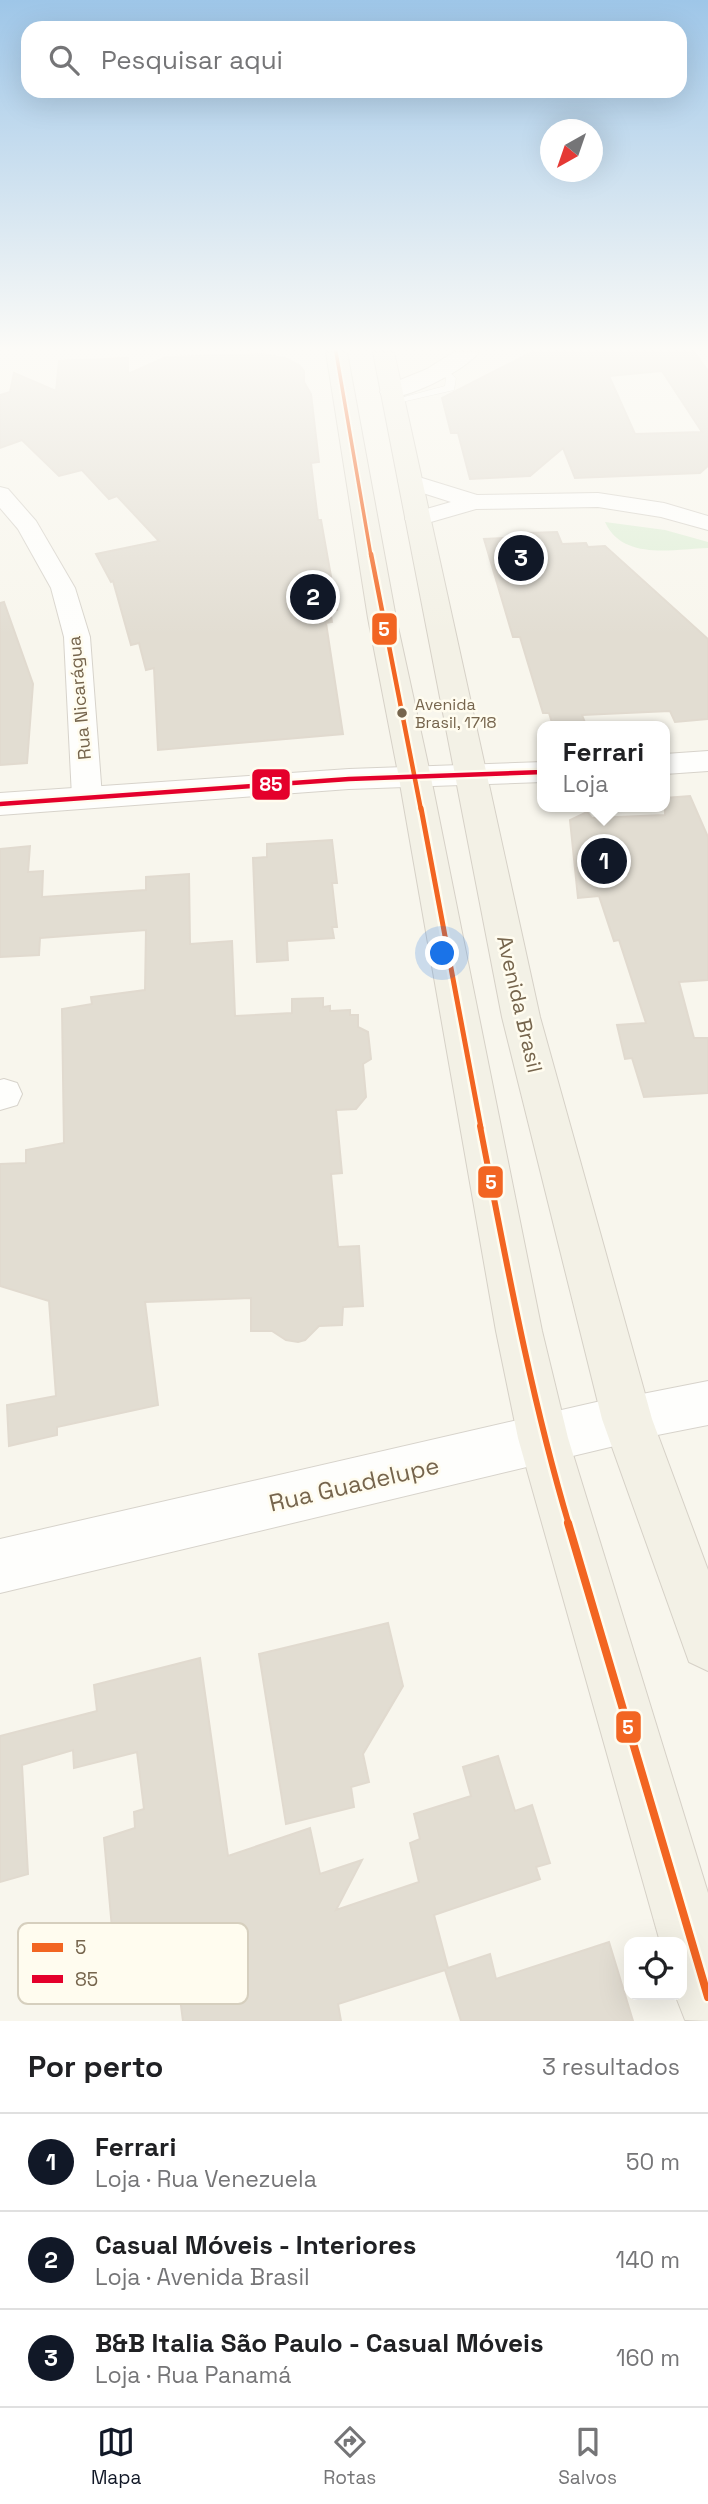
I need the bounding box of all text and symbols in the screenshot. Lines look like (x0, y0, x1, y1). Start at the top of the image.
search box (21, 21, 687, 98)
icon: search (45, 41, 83, 79)
text: Pesquisar aqui (101, 43, 283, 77)
north arrow (540, 119, 603, 182)
pin: 3 (498, 532, 544, 584)
pin: 2 (290, 571, 336, 623)
line badge: 5 (371, 612, 398, 646)
text: 5 (378, 617, 390, 642)
street label: Rua Nicarágua (62, 635, 96, 761)
place label: Avenida Brasil, 1718 (415, 694, 497, 733)
marker: Avenida Brasil, 1718 (395, 706, 409, 720)
popup (537, 721, 670, 812)
text: Ferrari (563, 735, 644, 769)
line badge: 85 (251, 768, 291, 801)
text: Loja (563, 769, 608, 799)
text: 85 (260, 772, 282, 797)
pin: 1 (581, 835, 627, 887)
street label: Avenida Brasil (491, 933, 549, 1075)
your location (425, 936, 459, 970)
line badge: 5 (477, 1165, 504, 1199)
text: 5 (485, 1170, 497, 1195)
street label: Rua Guadelupe (266, 1449, 442, 1519)
line badge: 5 (615, 1710, 642, 1744)
text: 5 (622, 1715, 634, 1740)
legend (18, 1923, 248, 2004)
text: 5 (75, 1935, 86, 1960)
map controls (624, 1937, 687, 2000)
button: locate (624, 1937, 687, 2000)
text: 85 (75, 1967, 98, 1992)
text: Por perto (28, 2047, 163, 2086)
text: 3 resultados (542, 2052, 680, 2082)
text: Ferrari (95, 2130, 176, 2164)
text: 1 (46, 2147, 56, 2177)
text: 50 m (626, 2147, 680, 2177)
text: Loja · Rua Venezuela (95, 2164, 317, 2194)
text: Casual Móveis - Interiores (95, 2228, 416, 2262)
text: 2 (44, 2245, 58, 2275)
text: 140 m (616, 2245, 680, 2275)
text: Loja · Avenida Brasil (95, 2262, 310, 2292)
text: B&B Italia São Paulo - Casual Móveis (95, 2326, 544, 2360)
text: 3 (44, 2343, 58, 2373)
text: 160 m (616, 2343, 680, 2373)
text: Loja · Rua Panamá (95, 2360, 292, 2390)
tab: Mapa (91, 2423, 141, 2490)
tab: Rotas (323, 2423, 376, 2490)
tab: Salvos (558, 2423, 617, 2490)

